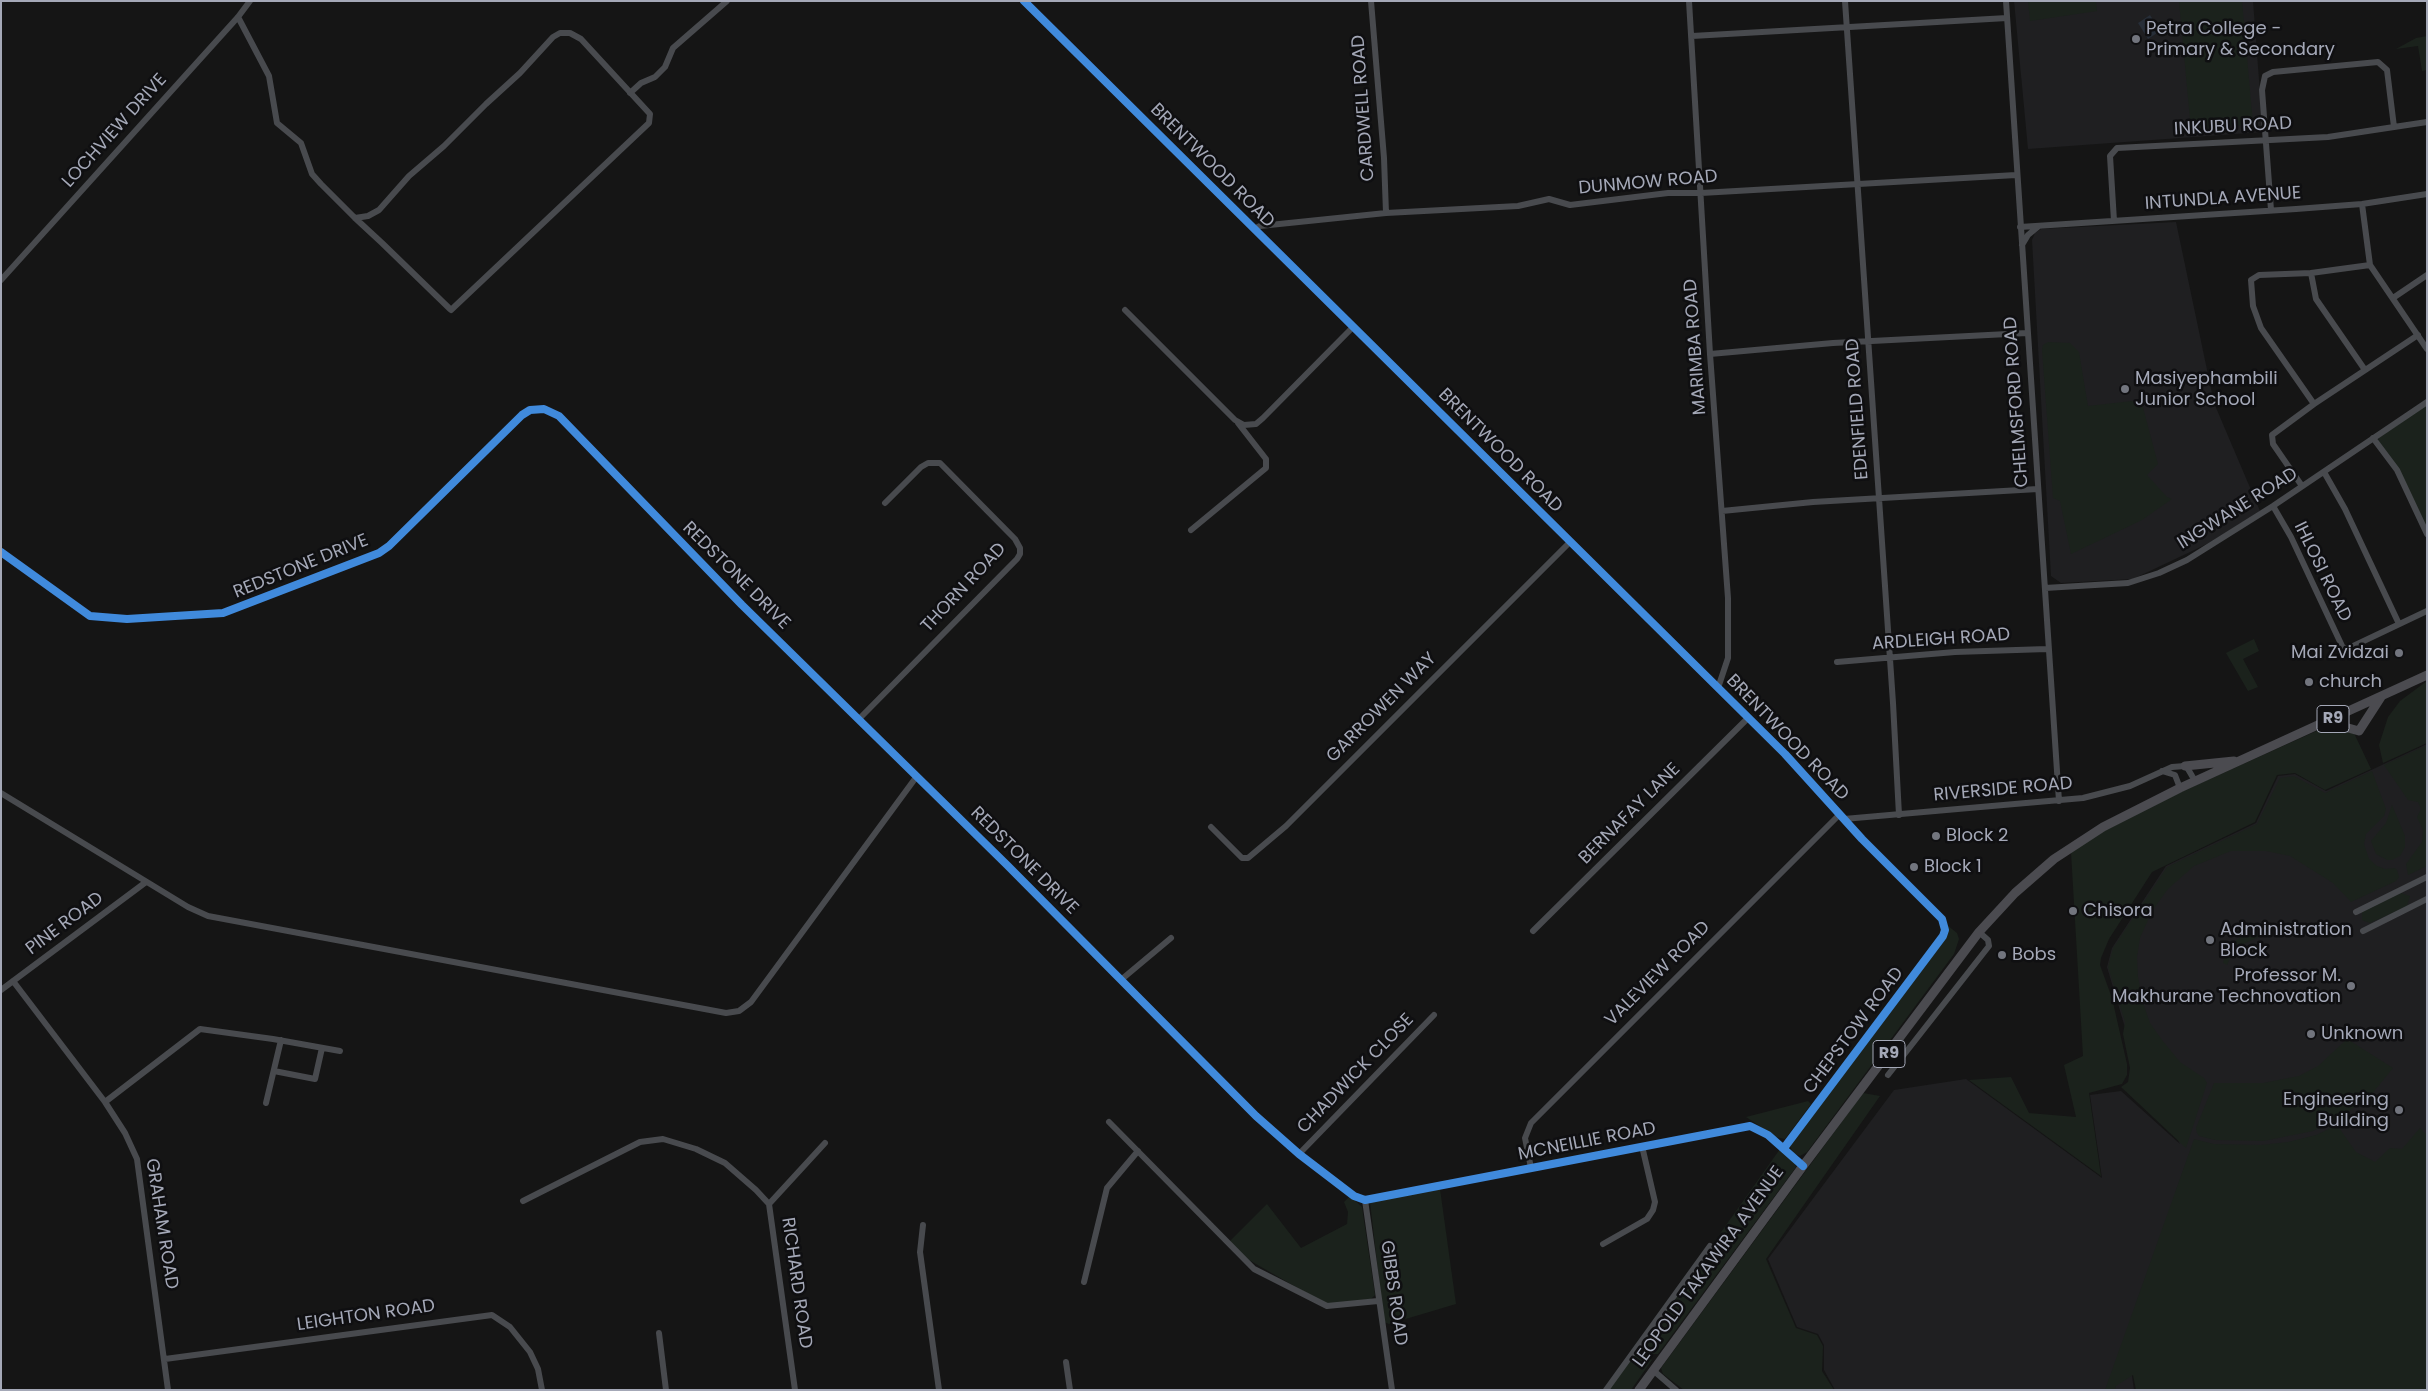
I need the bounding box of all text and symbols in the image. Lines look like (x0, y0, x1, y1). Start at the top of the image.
place label: Petra College - Primary & Secondary (2146, 18, 2335, 60)
marker: Petra College - Primary & Secondary (2130, 33, 2142, 45)
street label: CARDWELL ROAD (1348, 34, 1380, 182)
street label: LOCHVIEW DRIVE (58, 70, 172, 192)
street label: BRENTWOOD ROAD (1145, 99, 1279, 233)
street label: INKUBU ROAD (2174, 113, 2292, 141)
street label: DUNMOW ROAD (1578, 166, 1718, 200)
street label: INTUNDLA AVENUE (2144, 183, 2302, 215)
street label: MARIMBA ROAD (1680, 278, 1712, 416)
street label: CHELMSFORD ROAD (2000, 316, 2034, 488)
street label: EDENFIELD ROAD (1842, 337, 1874, 481)
place label: Masiyephambili Junior School (2135, 368, 2278, 410)
marker: Masiyephambili Junior School (2119, 383, 2131, 395)
street label: BRENTWOOD ROAD (1433, 384, 1567, 518)
street label: INGWANE ROAD (2174, 463, 2302, 555)
street label: REDSTONE DRIVE (678, 518, 794, 634)
street label: IHLOSI ROAD (2288, 518, 2356, 626)
street label: REDSTONE DRIVE (230, 530, 372, 604)
street label: THORN ROAD (917, 539, 1011, 637)
street label: ARDLEIGH ROAD (1871, 624, 2011, 656)
place label: Mai Zvidzai (2291, 642, 2389, 664)
marker: Mai Zvidzai (2393, 647, 2405, 659)
street label: GARROWEN WAY (1323, 649, 1441, 767)
street label: BRENTWOOD ROAD (1721, 670, 1853, 806)
place label: church (2319, 671, 2382, 693)
marker: church (2303, 676, 2315, 688)
road number: R9 (2317, 706, 2349, 732)
street label: BERNAFAY LANE (1575, 759, 1685, 869)
street label: RIVERSIDE ROAD (1933, 773, 2073, 807)
street label: REDSTONE DRIVE (966, 803, 1082, 919)
place label: Block 2 (1946, 825, 2008, 847)
marker: Block 2 (1930, 830, 1942, 842)
place label: Block 1 (1924, 856, 1982, 878)
marker: Block 1 (1908, 861, 1920, 873)
street label: PINE ROAD (22, 888, 108, 960)
place label: Chisora (2083, 900, 2153, 922)
marker: Chisora (2067, 905, 2079, 917)
street label: VALEVIEW ROAD (1601, 917, 1715, 1031)
place label: Administration Block (2220, 919, 2352, 962)
marker: Administration Block (2204, 934, 2216, 946)
place label: Bobs (2012, 944, 2056, 966)
marker: Bobs (1996, 949, 2008, 961)
street label: CHEPSTOW ROAD (1799, 963, 1909, 1099)
place label: Professor M. Makhurane Technovation (2112, 965, 2341, 1008)
marker: Professor M. Makhurane Technovation (2345, 980, 2357, 992)
street label: CHADWICK CLOSE (1293, 1010, 1419, 1138)
place label: Unknown (2321, 1023, 2403, 1045)
marker: Unknown (2305, 1028, 2317, 1040)
road number: R9 (1873, 1040, 1905, 1068)
place label: Engineering Building (2283, 1089, 2389, 1132)
marker: Engineering Building (2393, 1104, 2405, 1116)
street label: MCNEILLIE ROAD (1516, 1118, 1658, 1166)
street label: GRAHAM ROAD (140, 1157, 182, 1291)
street label: LEOPOLD TAKAWIRA AVENUE (1629, 1162, 1789, 1372)
street label: RICHARD ROAD (776, 1216, 816, 1350)
street label: GIBBS ROAD (1375, 1239, 1411, 1347)
street label: LEIGHTON ROAD (296, 1296, 436, 1336)

